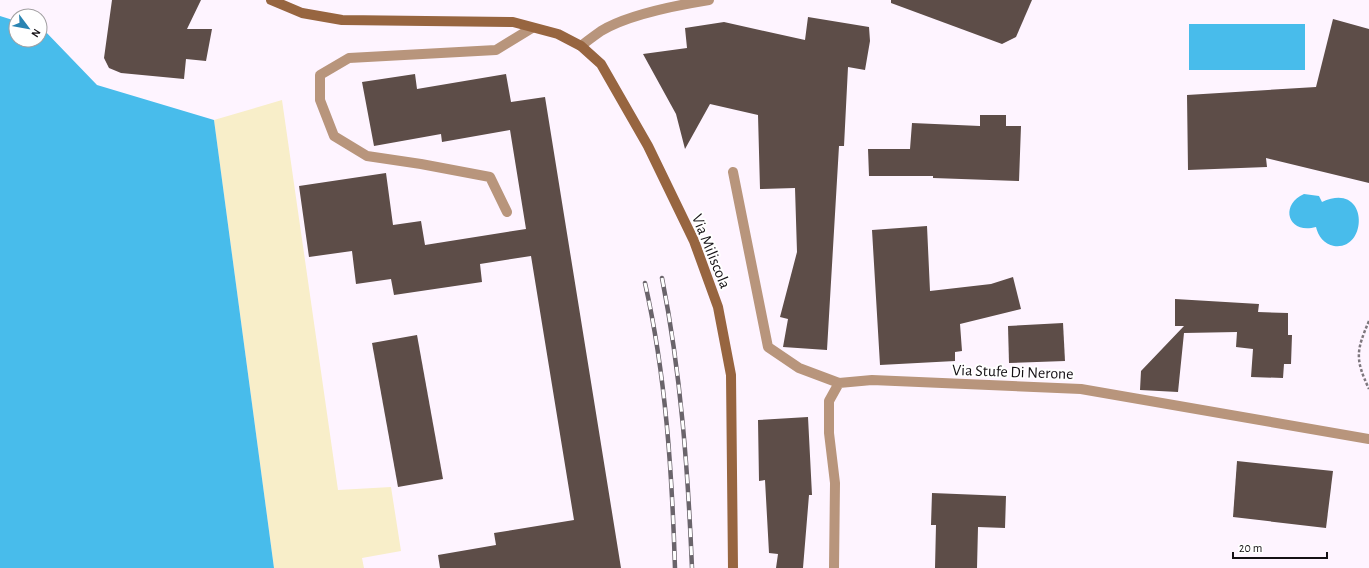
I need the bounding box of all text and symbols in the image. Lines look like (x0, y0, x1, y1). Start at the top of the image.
north arrow (8, 8, 48, 48)
text: N (29, 27, 43, 39)
street label: Via Miliscola (689, 212, 733, 291)
street label: Via Stufe Di Nerone (952, 362, 1074, 382)
scale bar (1233, 534, 1327, 560)
text: 20 m (1239, 542, 1262, 554)

